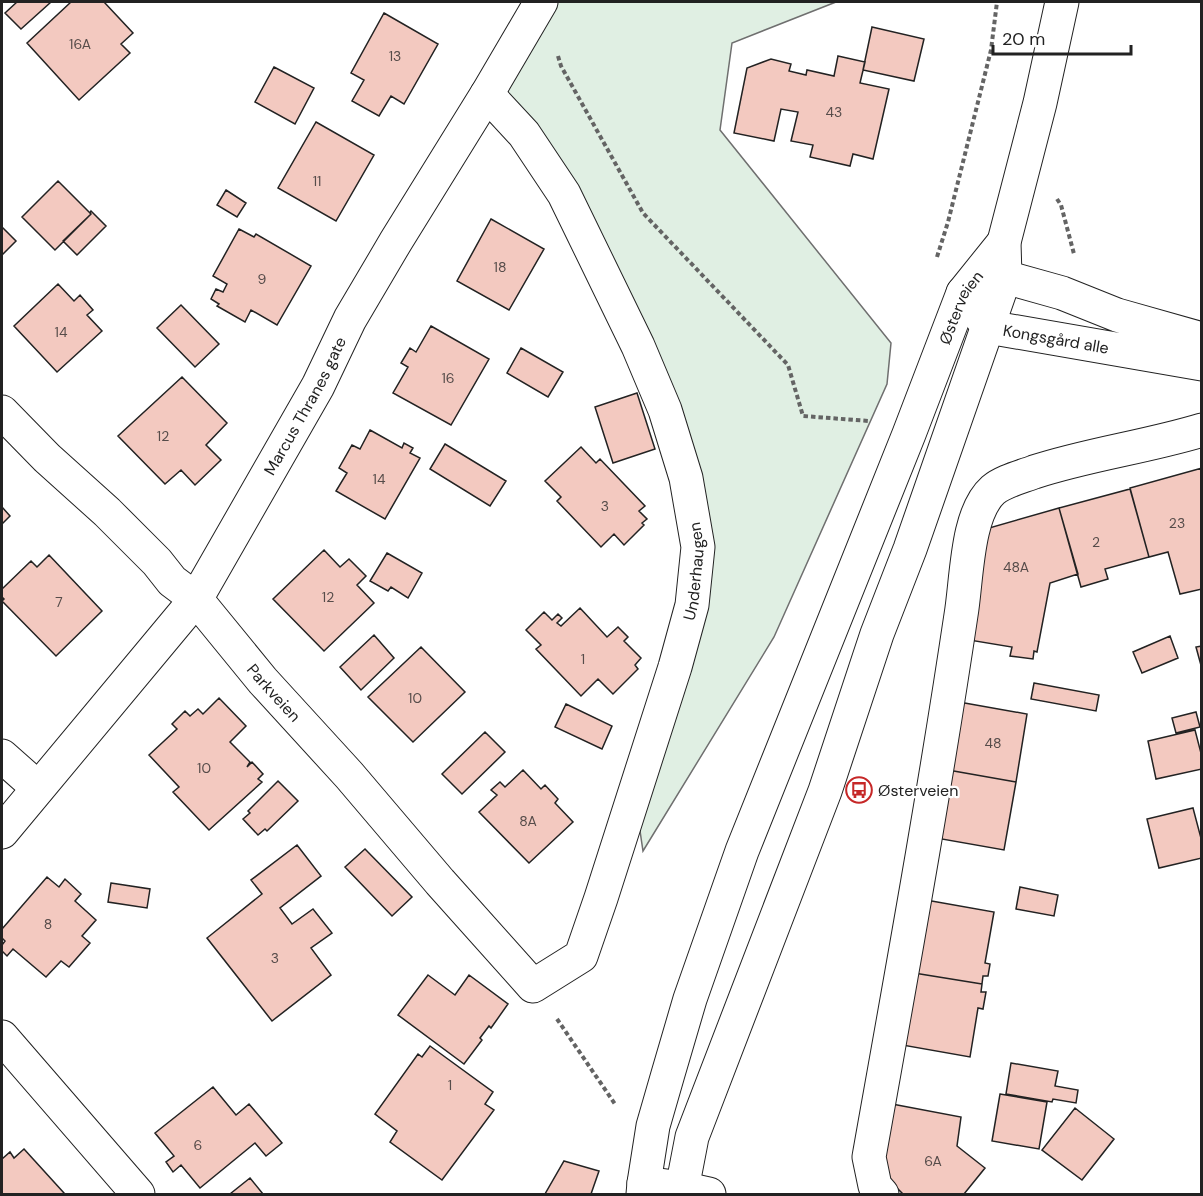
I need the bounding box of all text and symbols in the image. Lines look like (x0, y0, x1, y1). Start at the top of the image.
scale bar (993, 18, 1131, 56)
text: 20 m (1002, 27, 1045, 51)
house number: 16A (69, 35, 91, 53)
house number: 13 (389, 47, 401, 65)
house number: 43 (826, 103, 842, 121)
house number: 11 (313, 172, 321, 190)
house number: 18 (494, 258, 506, 276)
street label: Østerveien (934, 266, 988, 348)
house number: 9 (258, 270, 267, 288)
street label: Kongsgård alle (1001, 320, 1111, 359)
house number: 14 (55, 323, 68, 341)
street label: Marcus Thranes gate (259, 333, 351, 479)
house number: 16 (441, 369, 455, 387)
house number: 12 (157, 427, 169, 445)
house number: 14 (373, 470, 386, 488)
house number: 3 (601, 497, 609, 515)
house number: 23 (1169, 514, 1185, 532)
street label: Underhaugen (678, 521, 709, 623)
house number: 2 (1092, 533, 1100, 551)
house number: 48A (1003, 558, 1029, 576)
house number: 12 (322, 588, 334, 606)
house number: 7 (55, 593, 63, 611)
house number: 1 (581, 650, 585, 668)
street label: Parkveien (242, 660, 305, 726)
house number: 10 (408, 689, 422, 707)
house number: 48 (984, 734, 1002, 752)
house number: 10 (197, 759, 211, 777)
bus stop icon: Østerveien (844, 775, 874, 805)
place label: Østerveien (878, 780, 958, 801)
house number: 8A (519, 812, 537, 830)
house number: 8 (44, 915, 52, 933)
house number: 3 (271, 949, 279, 967)
house number: 1 (448, 1076, 452, 1094)
house number: 6 (194, 1136, 202, 1154)
house number: 6A (924, 1152, 942, 1170)

